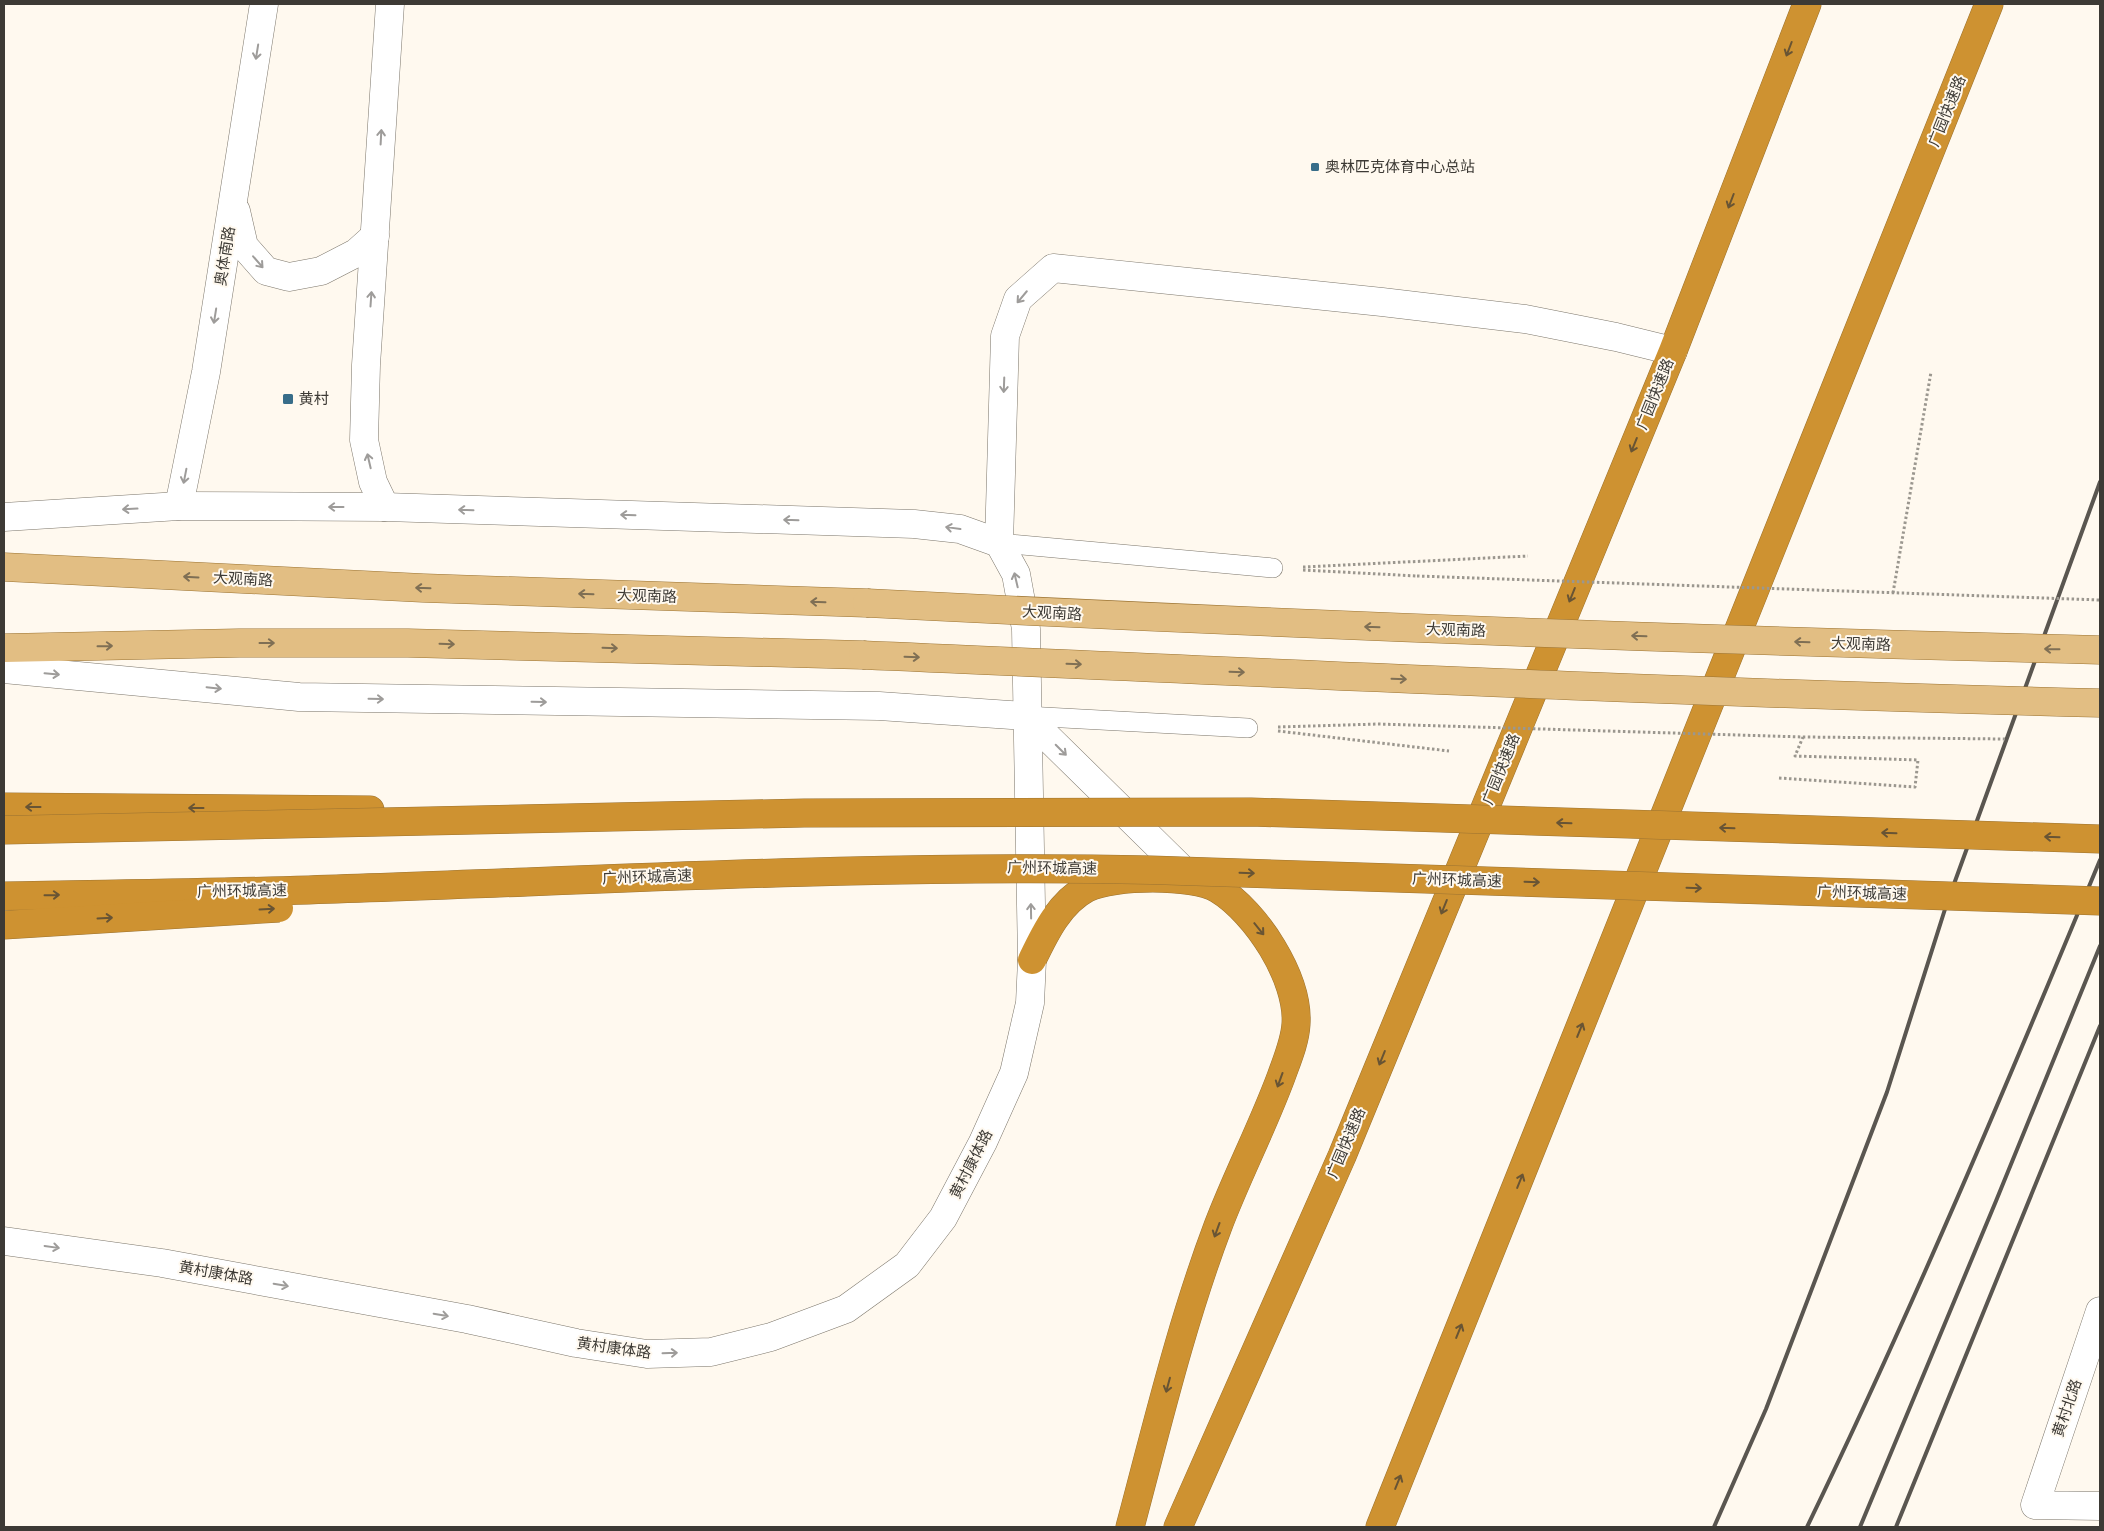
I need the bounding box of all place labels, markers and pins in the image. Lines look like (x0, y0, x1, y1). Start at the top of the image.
place label: 奥林匹克体育中心总站 (1325, 157, 1475, 176)
marker: 奥林匹克体育中心总站 (1309, 161, 1321, 173)
place label: 黄村 (299, 389, 329, 408)
marker: 黄村 (281, 392, 295, 406)

